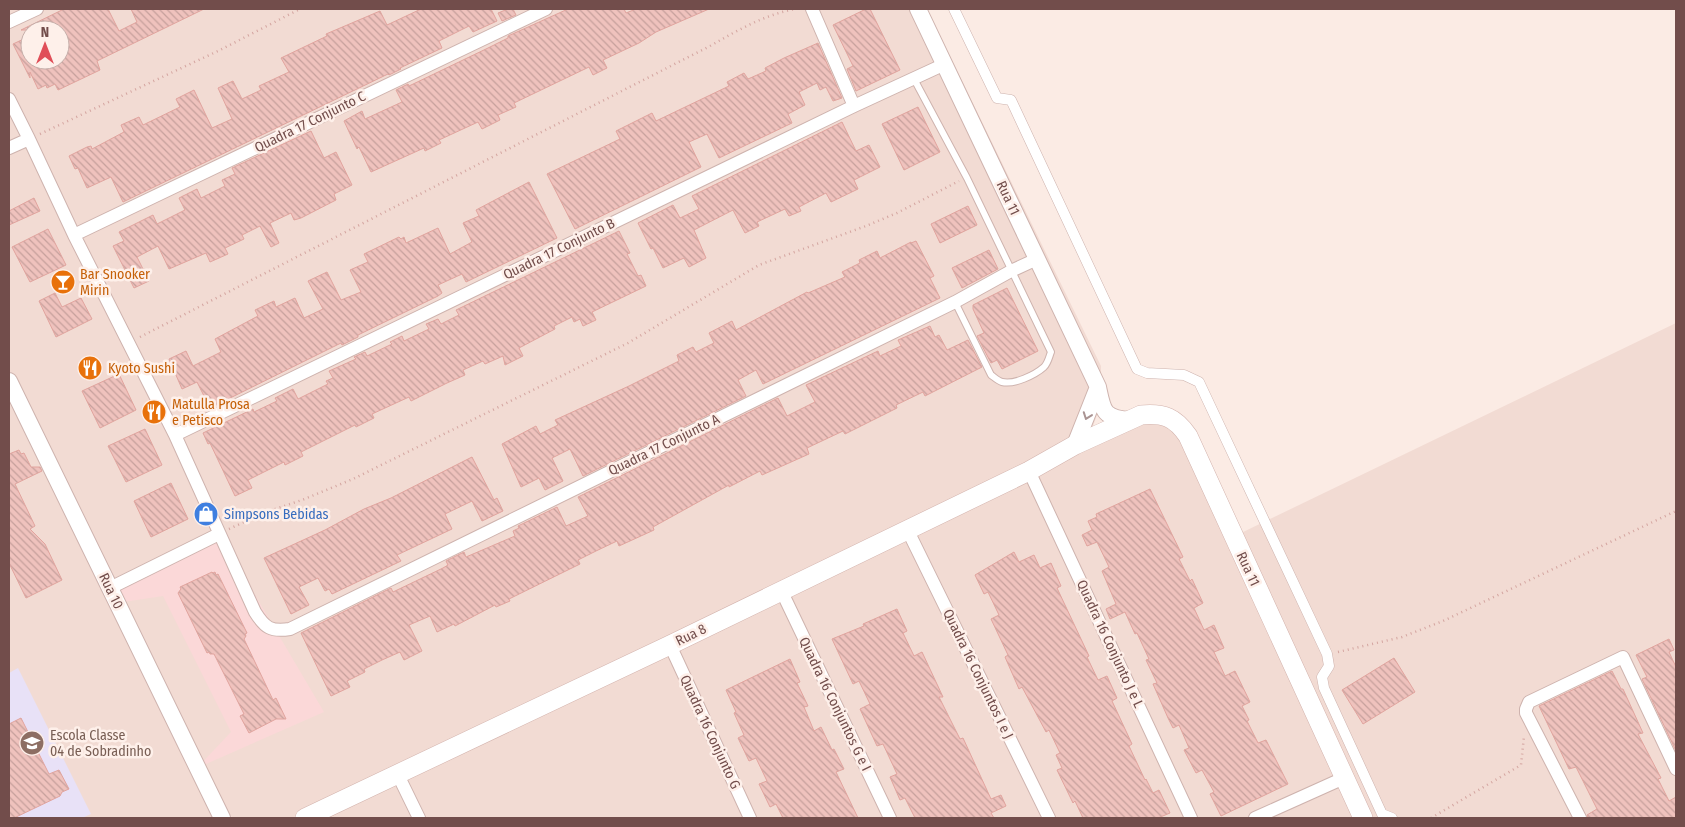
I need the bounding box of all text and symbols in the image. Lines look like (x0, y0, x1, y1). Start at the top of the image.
north arrow (20, 20, 70, 70)
text: N (41, 24, 49, 41)
street label: Quadra 17 Conjunto C (252, 88, 368, 156)
street label: Rua 11 (993, 178, 1023, 218)
street label: Quadra 17 Conjunto B (500, 214, 618, 283)
place label: Bar Snooker Mirin (80, 266, 150, 299)
bar icon: Bar Snooker Mirin (50, 269, 76, 295)
restaurant icon: Kyoto Sushi (77, 355, 103, 381)
place label: Kyoto Sushi (108, 360, 175, 377)
place label: Matulla Prosa e Petisco (172, 396, 250, 429)
restaurant icon: Matulla Prosa e Petisco (141, 399, 167, 425)
street label: Quadra 17 Conjunto A (606, 410, 723, 479)
one-way arrow (1083, 411, 1093, 420)
shop icon: Simpsons Bebidas (193, 501, 219, 527)
place label: Simpsons Bebidas (224, 506, 328, 523)
street label: Rua 11 (1233, 549, 1263, 589)
street label: Rua 10 (95, 570, 127, 612)
street label: Quadra 16 Conjunto J e L (1073, 577, 1147, 711)
street label: Quadra 16 Conjuntos I e J (939, 606, 1017, 742)
street label: Rua 8 (673, 620, 709, 650)
street label: Quadra 16 Conjuntos G e I (795, 634, 875, 774)
street label: Quadra 16 Conjunto G (676, 672, 744, 792)
place label: Escola Classe 04 de Sobradinho (50, 727, 151, 760)
school or university icon: Escola Classe 04 de Sobradinho (19, 730, 45, 756)

